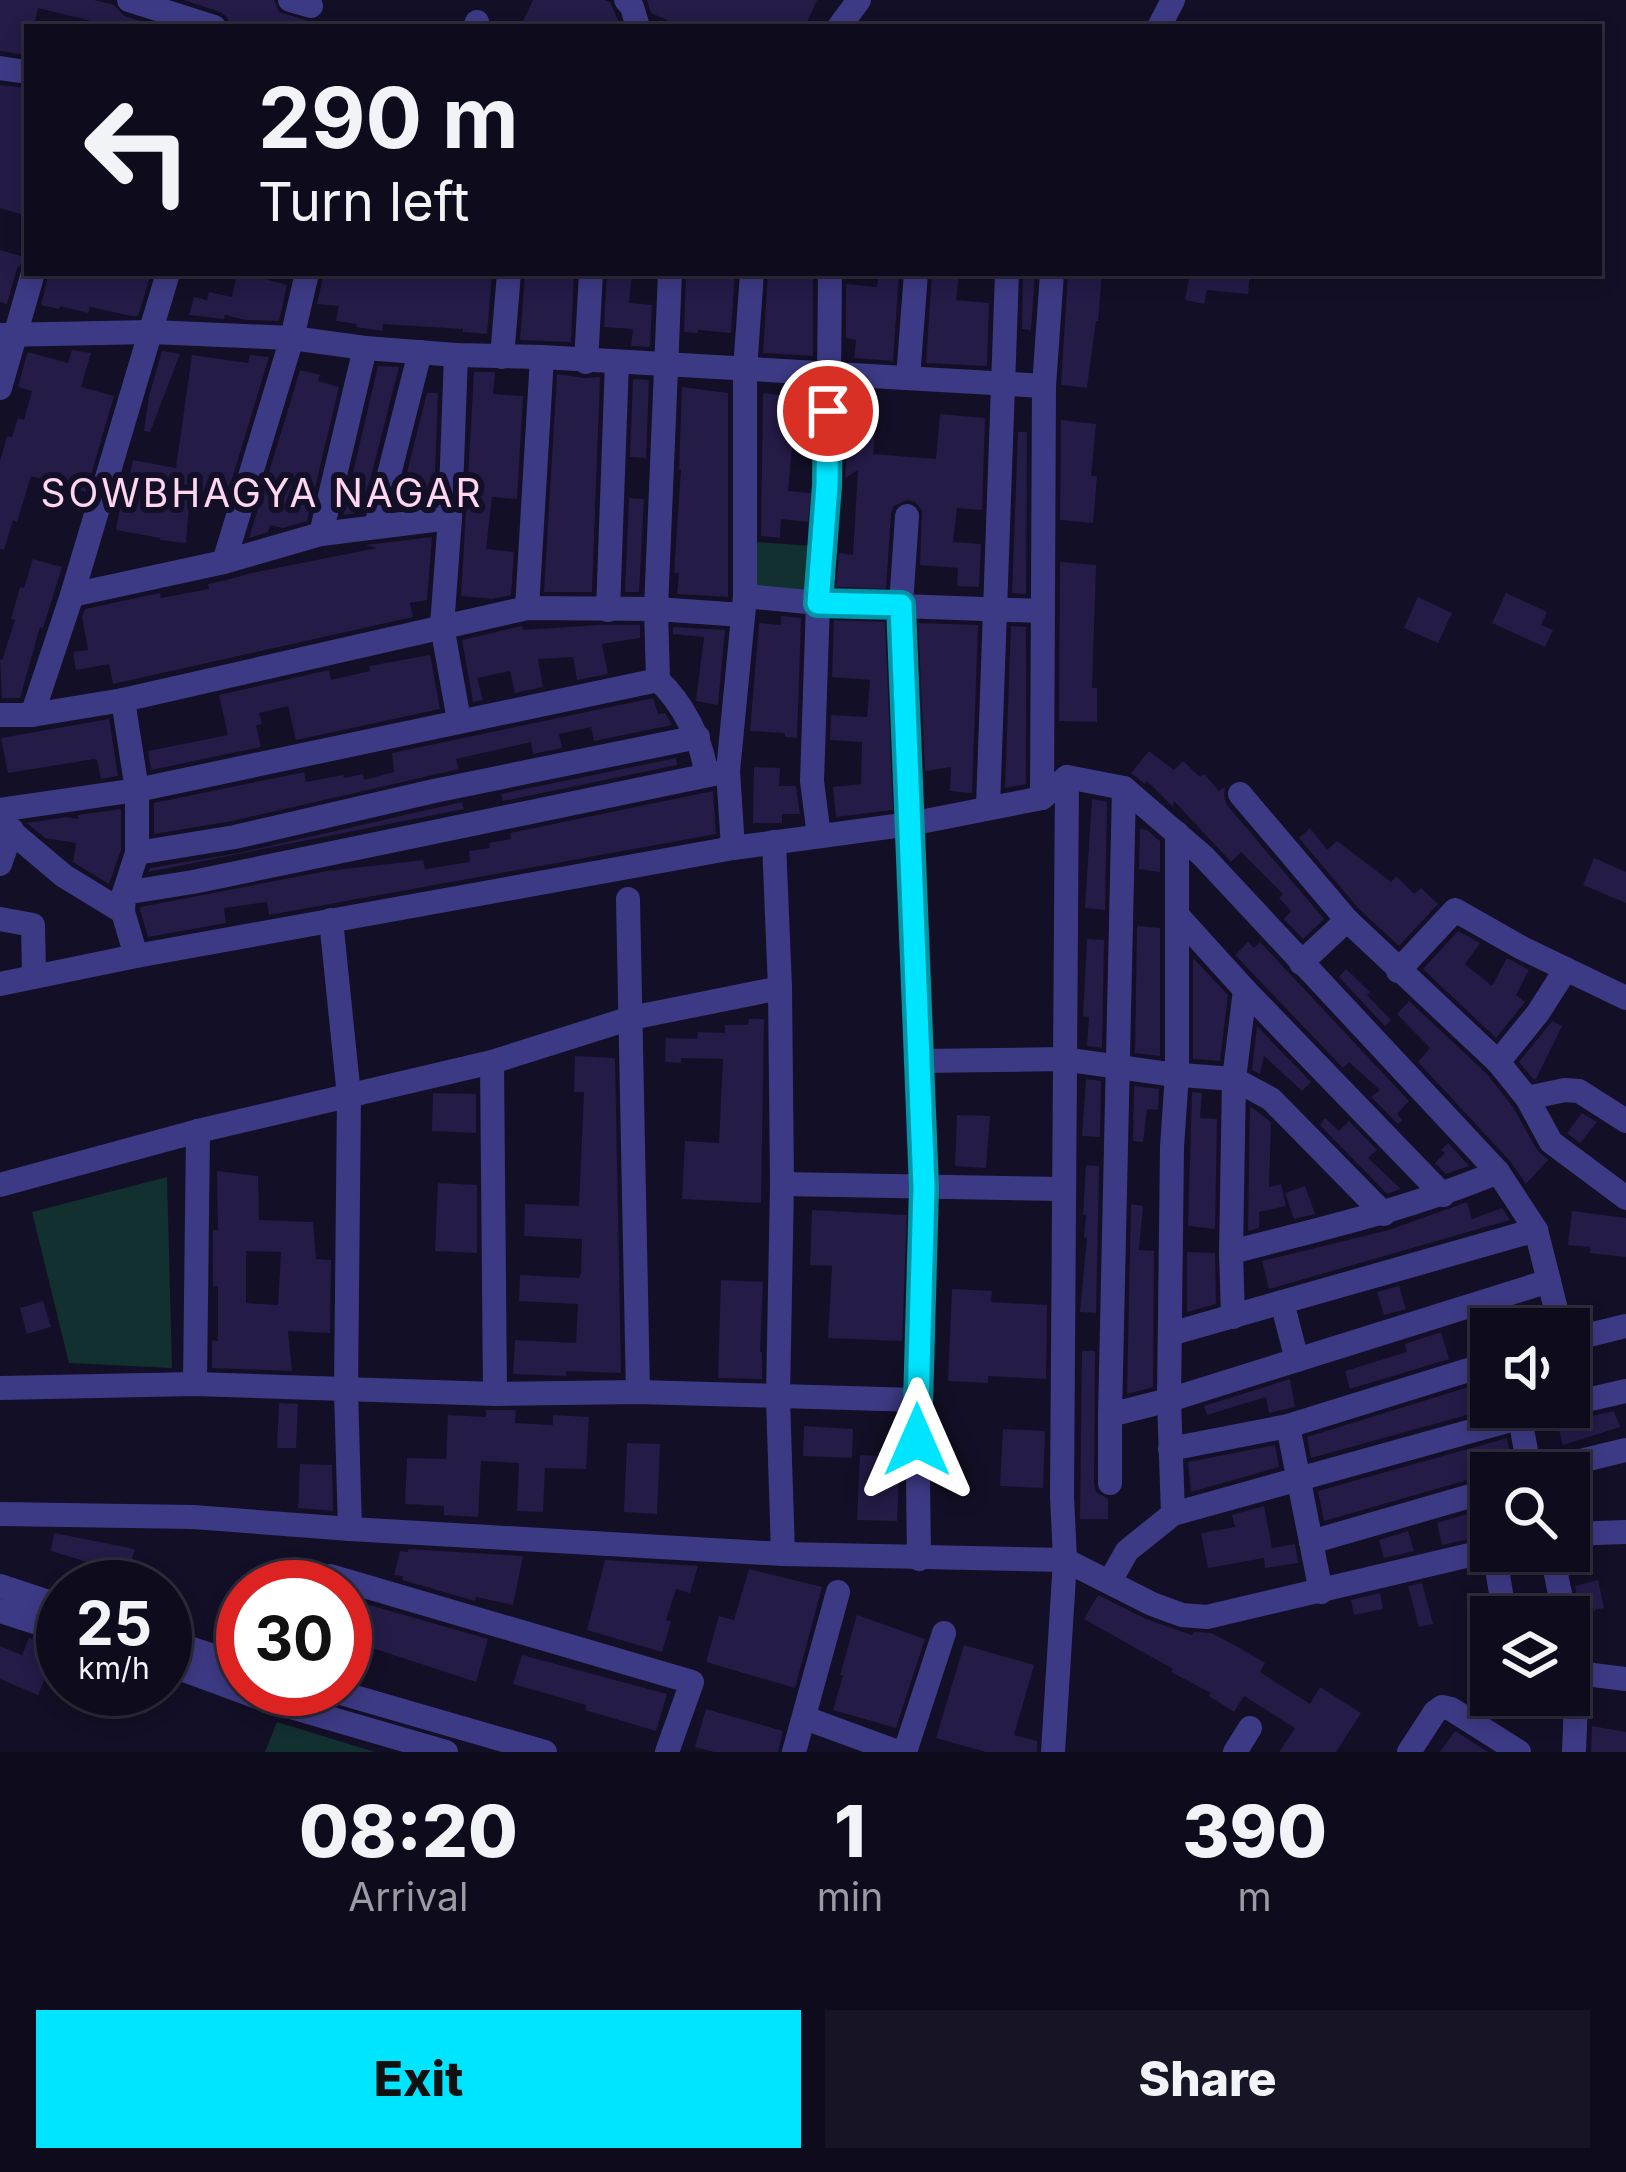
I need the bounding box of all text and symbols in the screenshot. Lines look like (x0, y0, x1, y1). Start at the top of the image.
text: 290 m (258, 67, 519, 168)
icon: left (60, 72, 216, 228)
text: Turn left (258, 169, 469, 234)
pin (777, 360, 879, 462)
icon: arrive (795, 378, 861, 444)
district label: SOWBHAGYA NAGAR (40, 469, 484, 516)
map controls (1470, 1308, 1590, 1716)
button: sound (1470, 1308, 1590, 1428)
position arrow (854, 1377, 980, 1503)
button: search (1470, 1452, 1590, 1572)
speed limit sign: 30 (216, 1560, 372, 1716)
text: 25 (76, 1587, 152, 1659)
button: layers (1470, 1596, 1590, 1716)
text: km/h (78, 1650, 150, 1686)
text: 08:20 (299, 1787, 518, 1874)
text: 1 (834, 1787, 866, 1874)
text: 390 (1182, 1787, 1327, 1874)
text: Arrival (348, 1873, 468, 1920)
text: min (817, 1873, 883, 1920)
text: m (1238, 1873, 1272, 1920)
button: Exit (36, 2010, 801, 2148)
button: Share (825, 2010, 1590, 2148)

